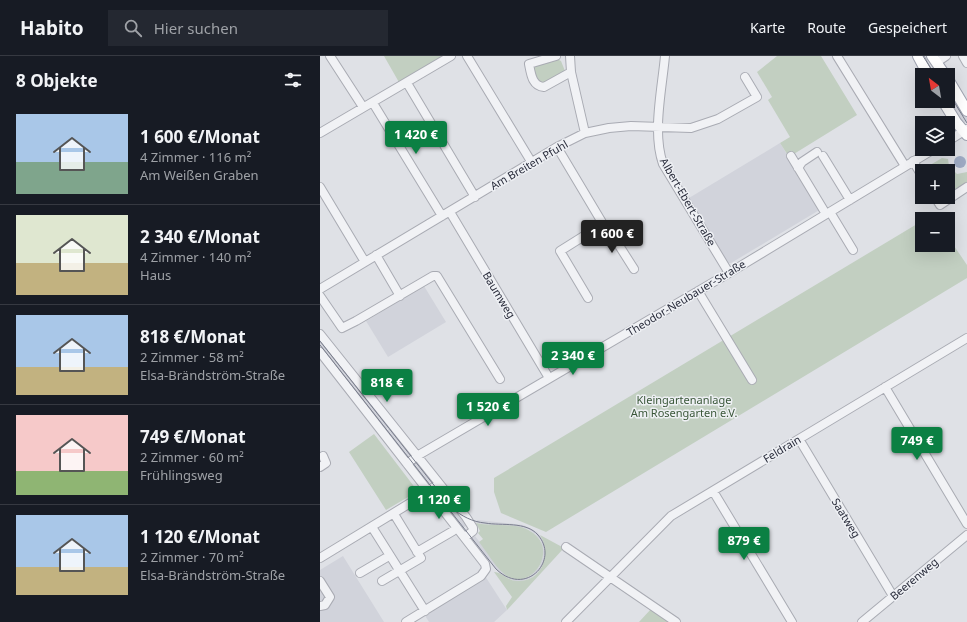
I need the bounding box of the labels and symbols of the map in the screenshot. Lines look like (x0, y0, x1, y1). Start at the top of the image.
north arrow (915, 68, 955, 108)
pin: 1 420 € (379, 121, 453, 155)
street label: Am Breiten Pfuhl (487, 136, 570, 193)
street label: Albert-Ebert-Straße (657, 155, 720, 249)
pin: 1 600 € (575, 220, 649, 254)
street label: Theodor-Neubauer-Straße (623, 256, 748, 339)
street label: Baumweg (480, 269, 519, 321)
pin: 2 340 € (536, 342, 610, 376)
pin: 818 € (359, 369, 415, 403)
park label: Kleingartenanlage Am Rosengarten e.V. (631, 392, 737, 420)
pin: 1 520 € (451, 393, 525, 427)
pin: 749 € (889, 427, 945, 461)
street label: Feldrain (760, 431, 803, 466)
pin: 1 120 € (402, 486, 476, 520)
street label: Saatweg (829, 495, 864, 540)
pin: 879 € (716, 527, 772, 561)
street label: Beerenweg (886, 554, 941, 603)

